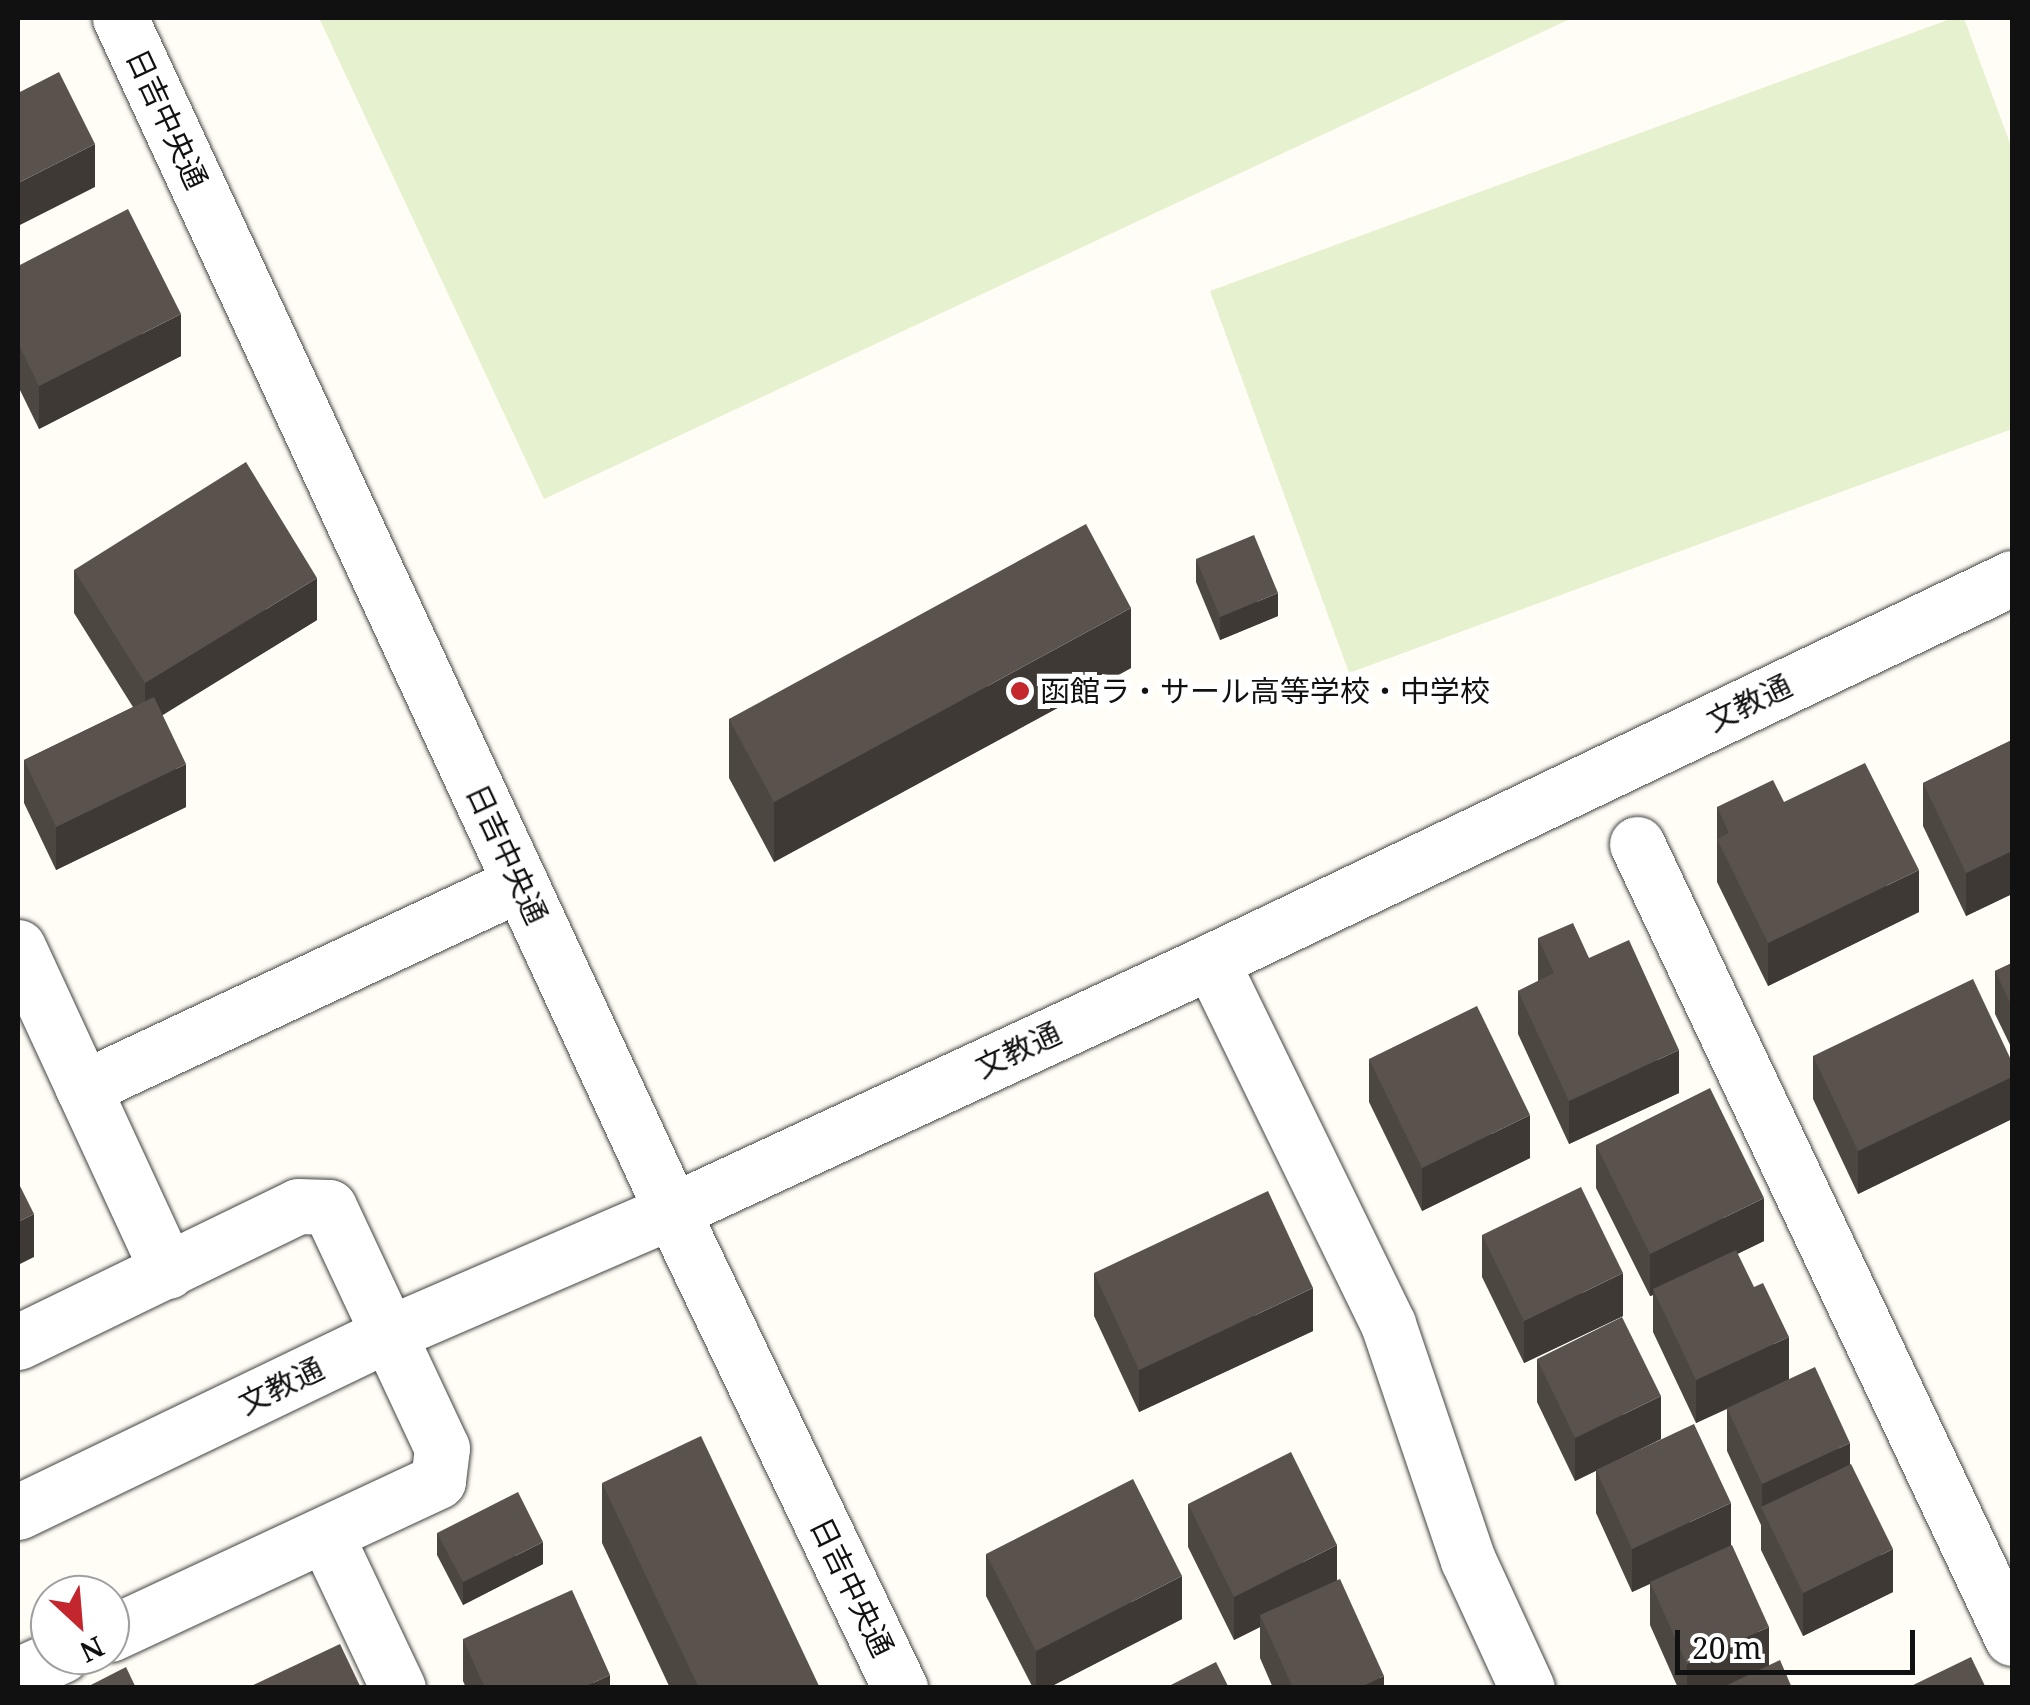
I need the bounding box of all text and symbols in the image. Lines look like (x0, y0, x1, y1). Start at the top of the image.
street label: 日吉中央通 (119, 43, 215, 195)
street label: 文教通 (1701, 667, 1797, 739)
place label: 函館ラ・サール高等学校・中学校 (1040, 673, 1490, 709)
marker: 函館ラ・サール高等学校・中学校 (1009, 680, 1031, 702)
street label: 日吉中央通 (459, 778, 555, 930)
street label: 文教通 (970, 1015, 1066, 1085)
street label: 文教通 (233, 1350, 329, 1422)
street label: 日吉中央通 (803, 1512, 901, 1662)
north arrow (30, 1575, 130, 1675)
scale bar (1680, 1610, 1920, 1672)
text: 20 m (1692, 1627, 1762, 1668)
text: N (74, 1628, 111, 1672)

